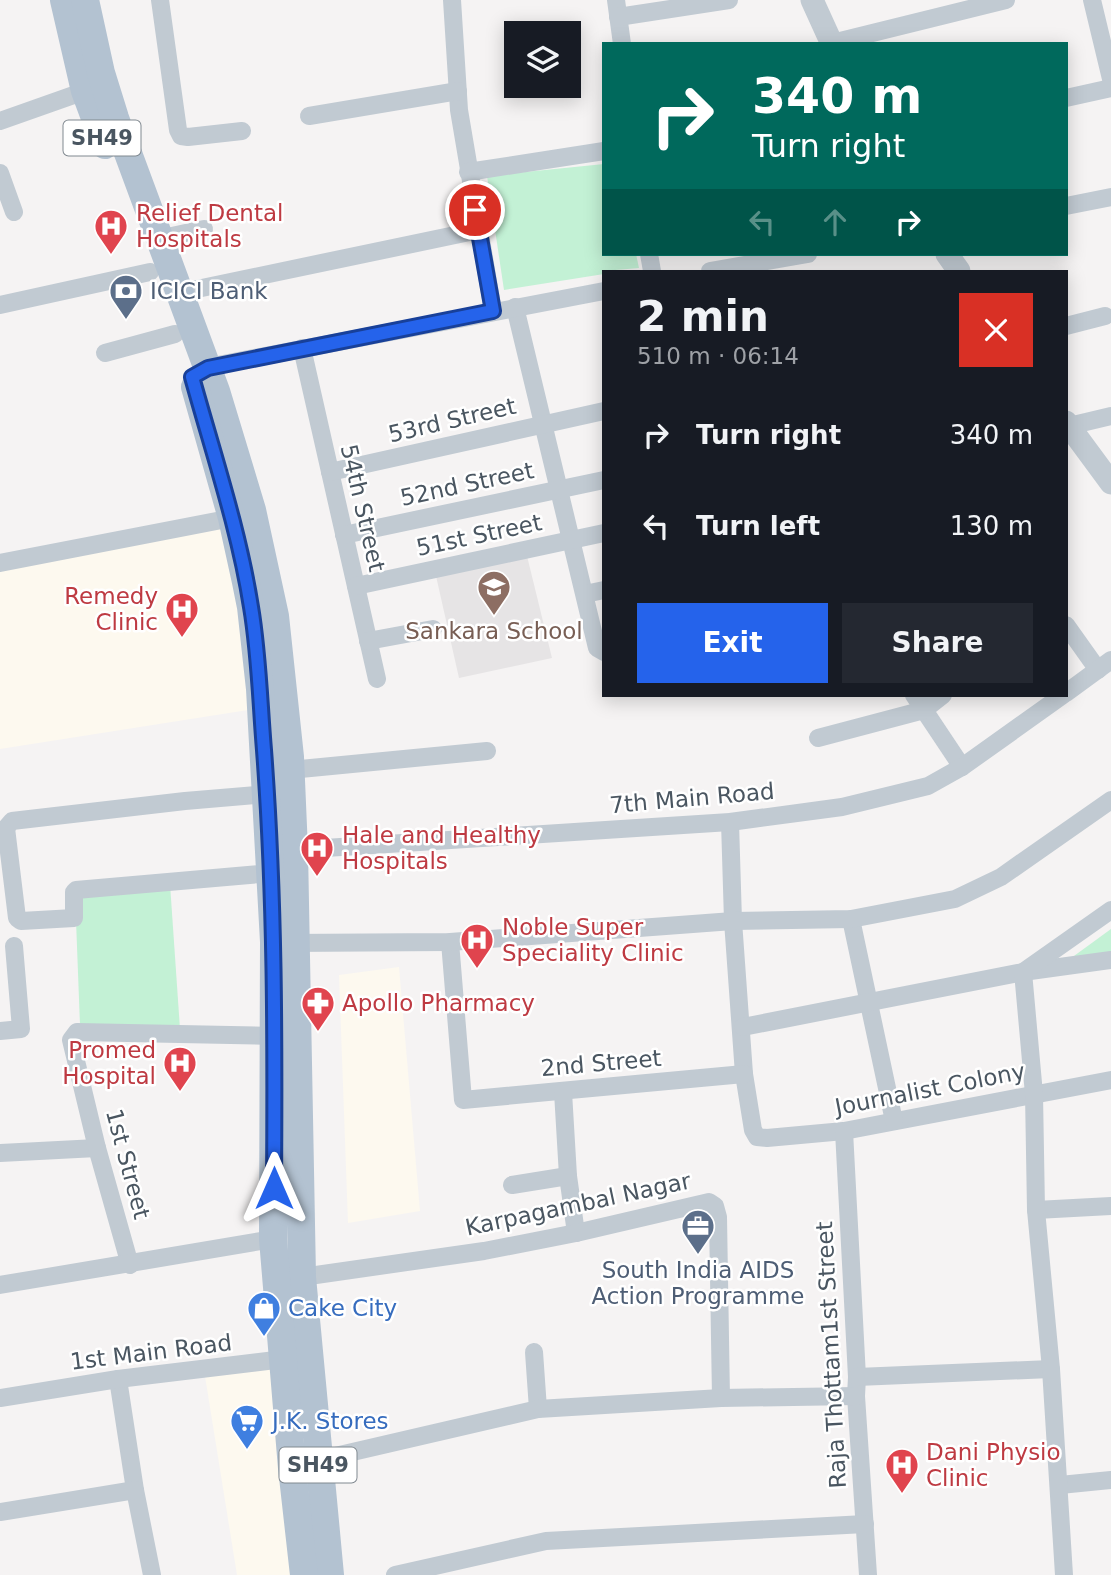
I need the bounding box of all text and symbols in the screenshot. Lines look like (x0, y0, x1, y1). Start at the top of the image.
map controls (504, 21, 581, 98)
button: layers (504, 21, 581, 98)
text: 340 m (752, 68, 922, 125)
icon: right (637, 70, 728, 161)
road number: SH49 (64, 120, 140, 156)
text: Turn right (752, 127, 905, 165)
pin (445, 180, 505, 240)
icon: arrive (456, 191, 494, 229)
place label: Relief Dental Hospitals (136, 200, 283, 252)
icon: left (743, 203, 781, 241)
icon: ahead (816, 203, 854, 241)
icon: right (889, 203, 927, 241)
hospital icon: Relief Dental Hospitals (92, 207, 130, 256)
bank icon: ICICI Bank (107, 272, 145, 321)
place label: ICICI Bank (150, 278, 268, 304)
text: 2 min (637, 292, 769, 341)
button: close (959, 293, 1033, 367)
text: 510 m · 06:14 (637, 343, 799, 369)
street label: 53rd Street (386, 393, 518, 447)
icon: right (637, 416, 675, 454)
text: Turn right (696, 420, 841, 450)
text: 340 m (950, 420, 1033, 450)
street label: 54th Street (336, 442, 390, 574)
street label: 52nd Street (398, 457, 536, 511)
icon: left (637, 507, 675, 545)
street label: 51st Street (414, 509, 544, 561)
text: Turn left (696, 511, 820, 541)
text: 130 m (950, 511, 1033, 541)
school or university icon: Sankara School (475, 568, 513, 617)
place label: Remedy Clinic (64, 583, 158, 635)
hospital icon: Remedy Clinic (163, 590, 201, 639)
button: Exit (637, 603, 828, 683)
button: Share (842, 603, 1033, 683)
place label: Sankara School (405, 618, 583, 644)
street label: 7th Main Road (608, 778, 776, 818)
place label: Hale and Healthy Hospitals (342, 822, 541, 874)
hospital icon: Hale and Healthy Hospitals (298, 829, 336, 878)
place label: Noble Super Speciality Clinic (502, 914, 684, 966)
hospital icon: Noble Super Speciality Clinic (458, 921, 496, 970)
pharmacy icon: Apollo Pharmacy (299, 984, 337, 1033)
place label: Apollo Pharmacy (342, 990, 535, 1016)
place label: Promed Hospital (62, 1037, 156, 1089)
hospital icon: Promed Hospital (161, 1044, 199, 1093)
street label: 2nd Street (540, 1045, 662, 1081)
street label: Journalist Colony (831, 1058, 1027, 1121)
street label: 1st Street (101, 1106, 155, 1222)
position arrow (237, 1151, 311, 1225)
street label: Karpagambal Nagar (463, 1167, 694, 1241)
office icon: South India AIDS Action Programme (679, 1207, 717, 1256)
street label: Raja Thottam1st Street (811, 1221, 851, 1489)
place label: South India AIDS Action Programme (592, 1257, 804, 1309)
shop icon: Cake City (245, 1289, 283, 1338)
place label: Cake City (288, 1295, 397, 1321)
street label: 1st Main Road (69, 1329, 233, 1375)
supermarket icon: J.K. Stores (228, 1402, 266, 1451)
place label: J.K. Stores (270, 1408, 389, 1434)
place label: Dani Physio Clinic (926, 1439, 1061, 1491)
hospital icon: Dani Physio Clinic (883, 1446, 921, 1495)
road number: SH49 (280, 1448, 356, 1482)

